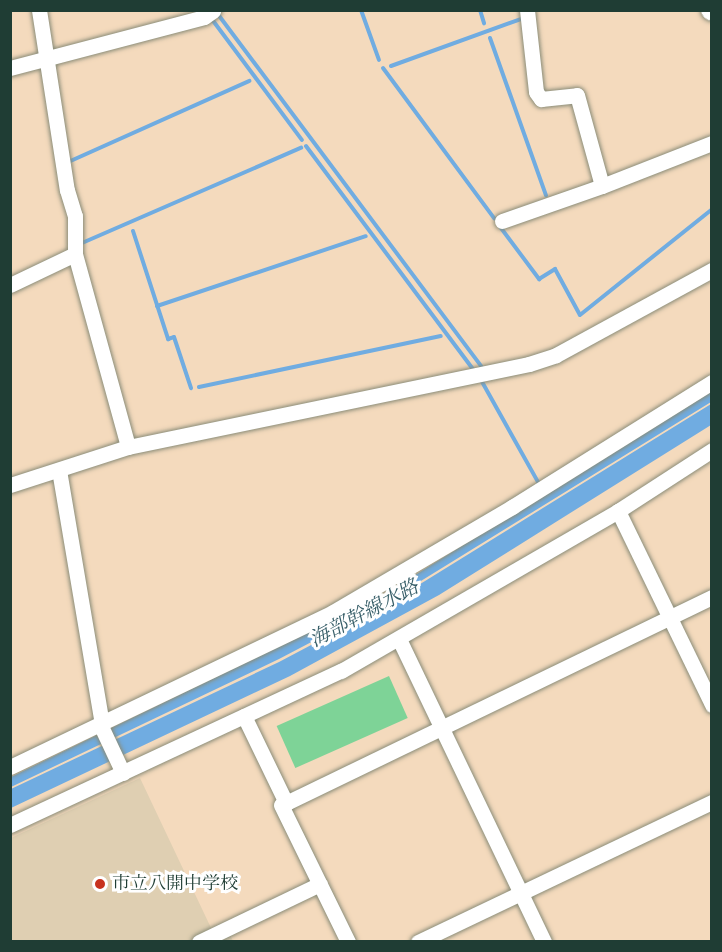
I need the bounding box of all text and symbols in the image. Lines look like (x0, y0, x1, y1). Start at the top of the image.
water label: 海部幹線水路 (305, 574, 423, 652)
place label: 市立八開中学校 (112, 873, 238, 895)
marker: 市立八開中学校 (93, 877, 107, 891)

